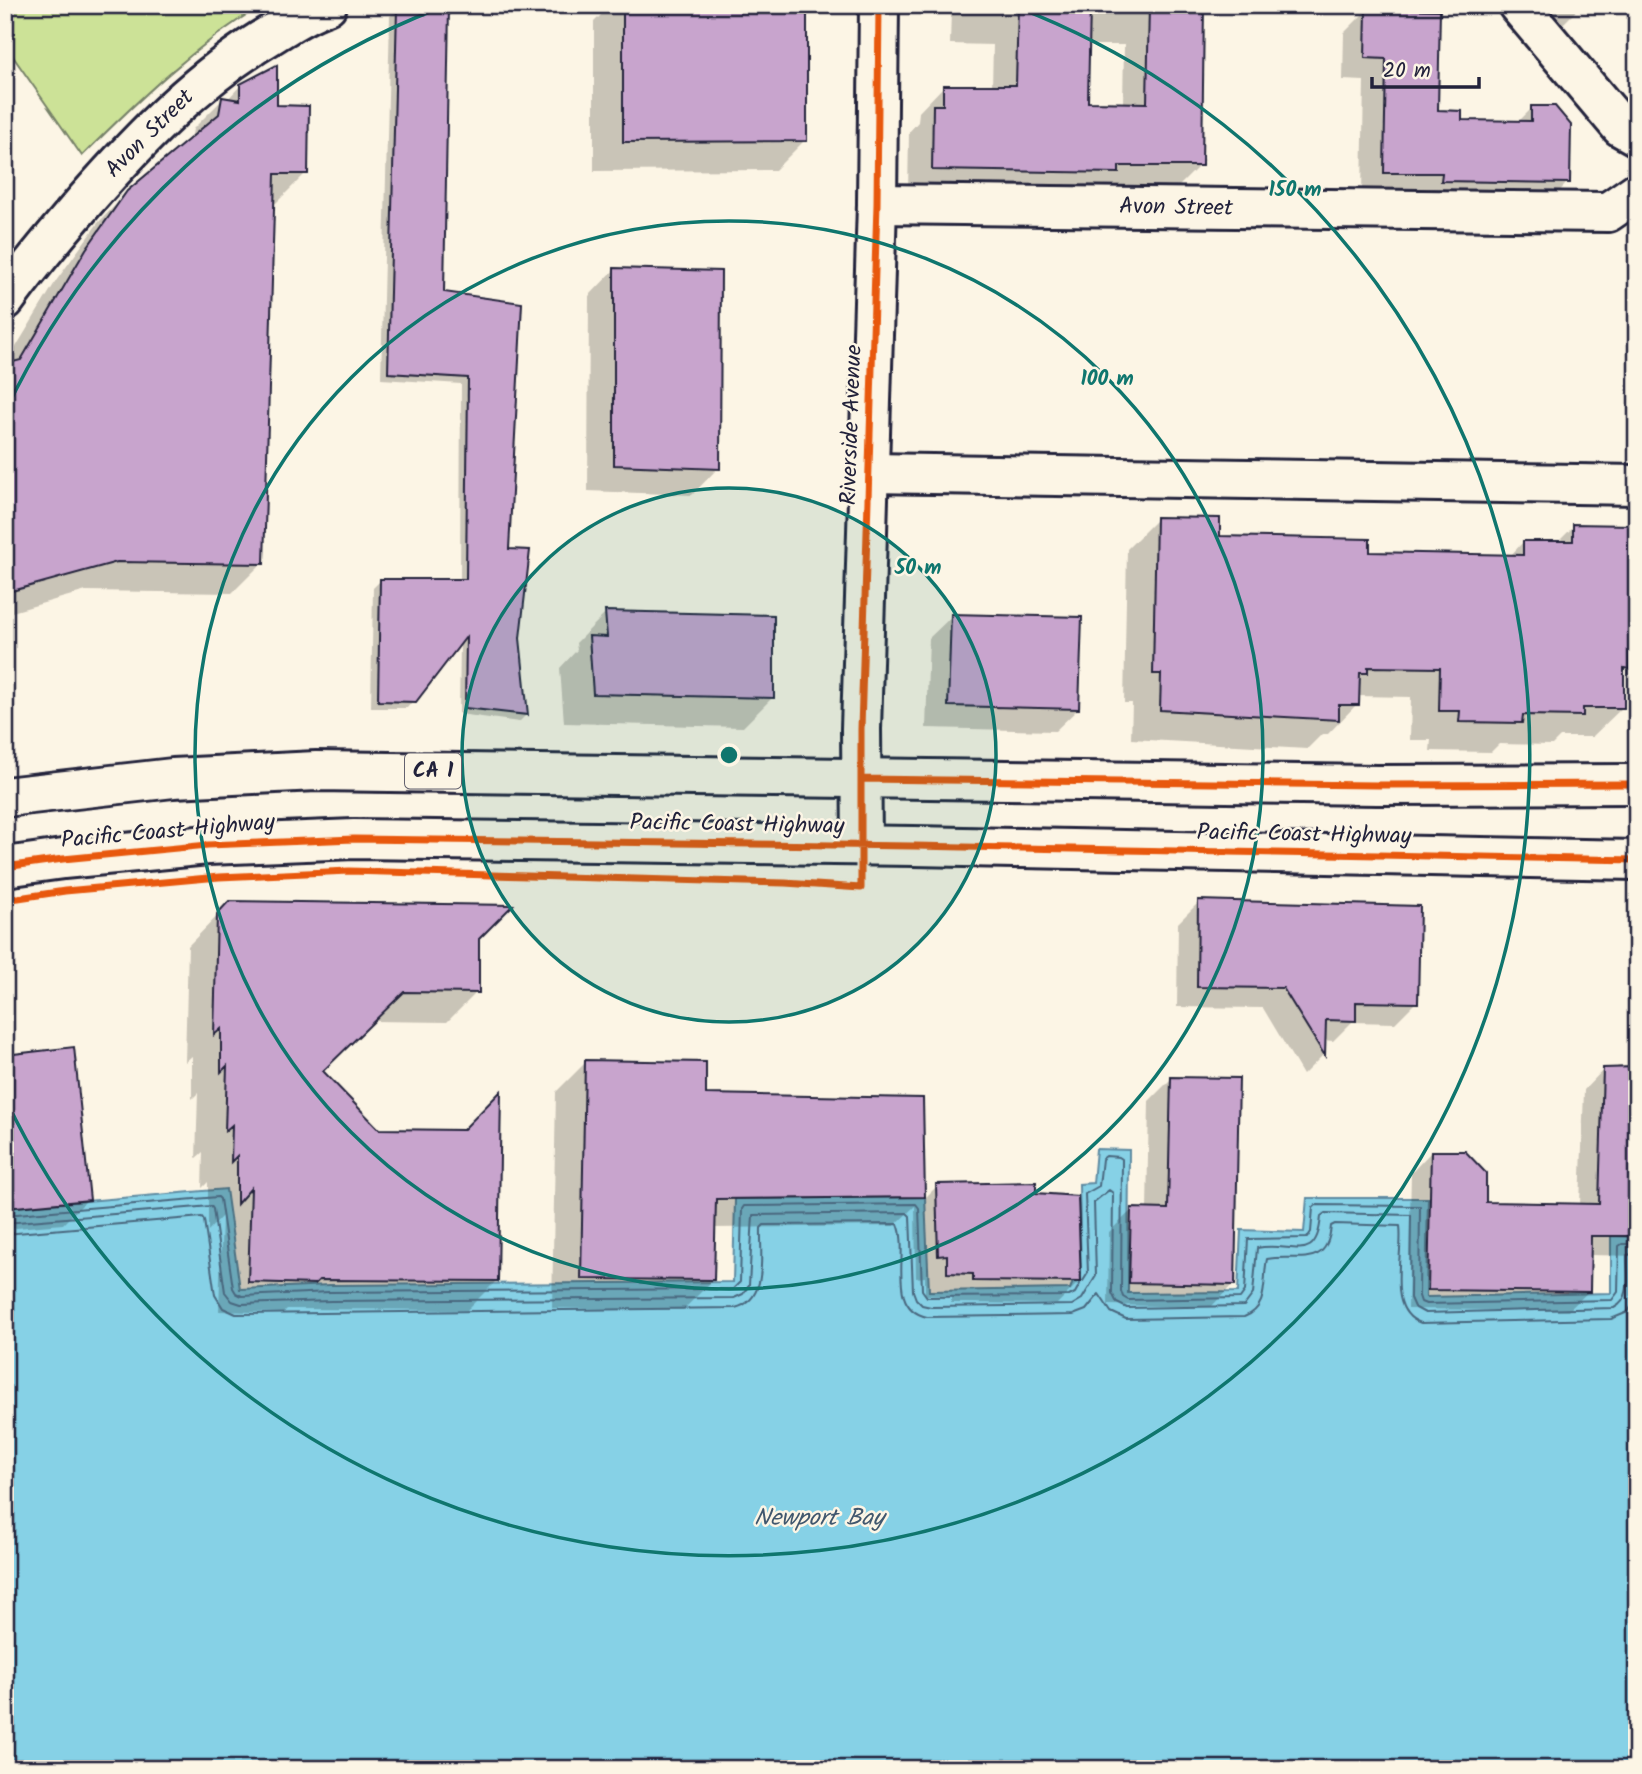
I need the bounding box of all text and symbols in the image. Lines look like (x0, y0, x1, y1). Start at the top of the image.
scale bar (1372, 46, 1479, 90)
text: 20 m (1383, 55, 1431, 88)
street label: Avon Street (97, 80, 204, 187)
text: 150 m (1268, 174, 1322, 207)
street label: Avon Street (1119, 189, 1234, 227)
street label: Riverside Avenue (831, 344, 873, 506)
text: 100 m (1080, 363, 1134, 396)
text: 50 m (894, 552, 941, 585)
centre of rings (717, 743, 741, 767)
road number: CA 1 (405, 754, 461, 788)
street label: Pacific Coast Highway (59, 805, 277, 859)
street label: Pacific Coast Highway (629, 805, 845, 845)
street label: Pacific Coast Highway (1196, 815, 1412, 855)
water label: Newport Bay (754, 1499, 888, 1538)

